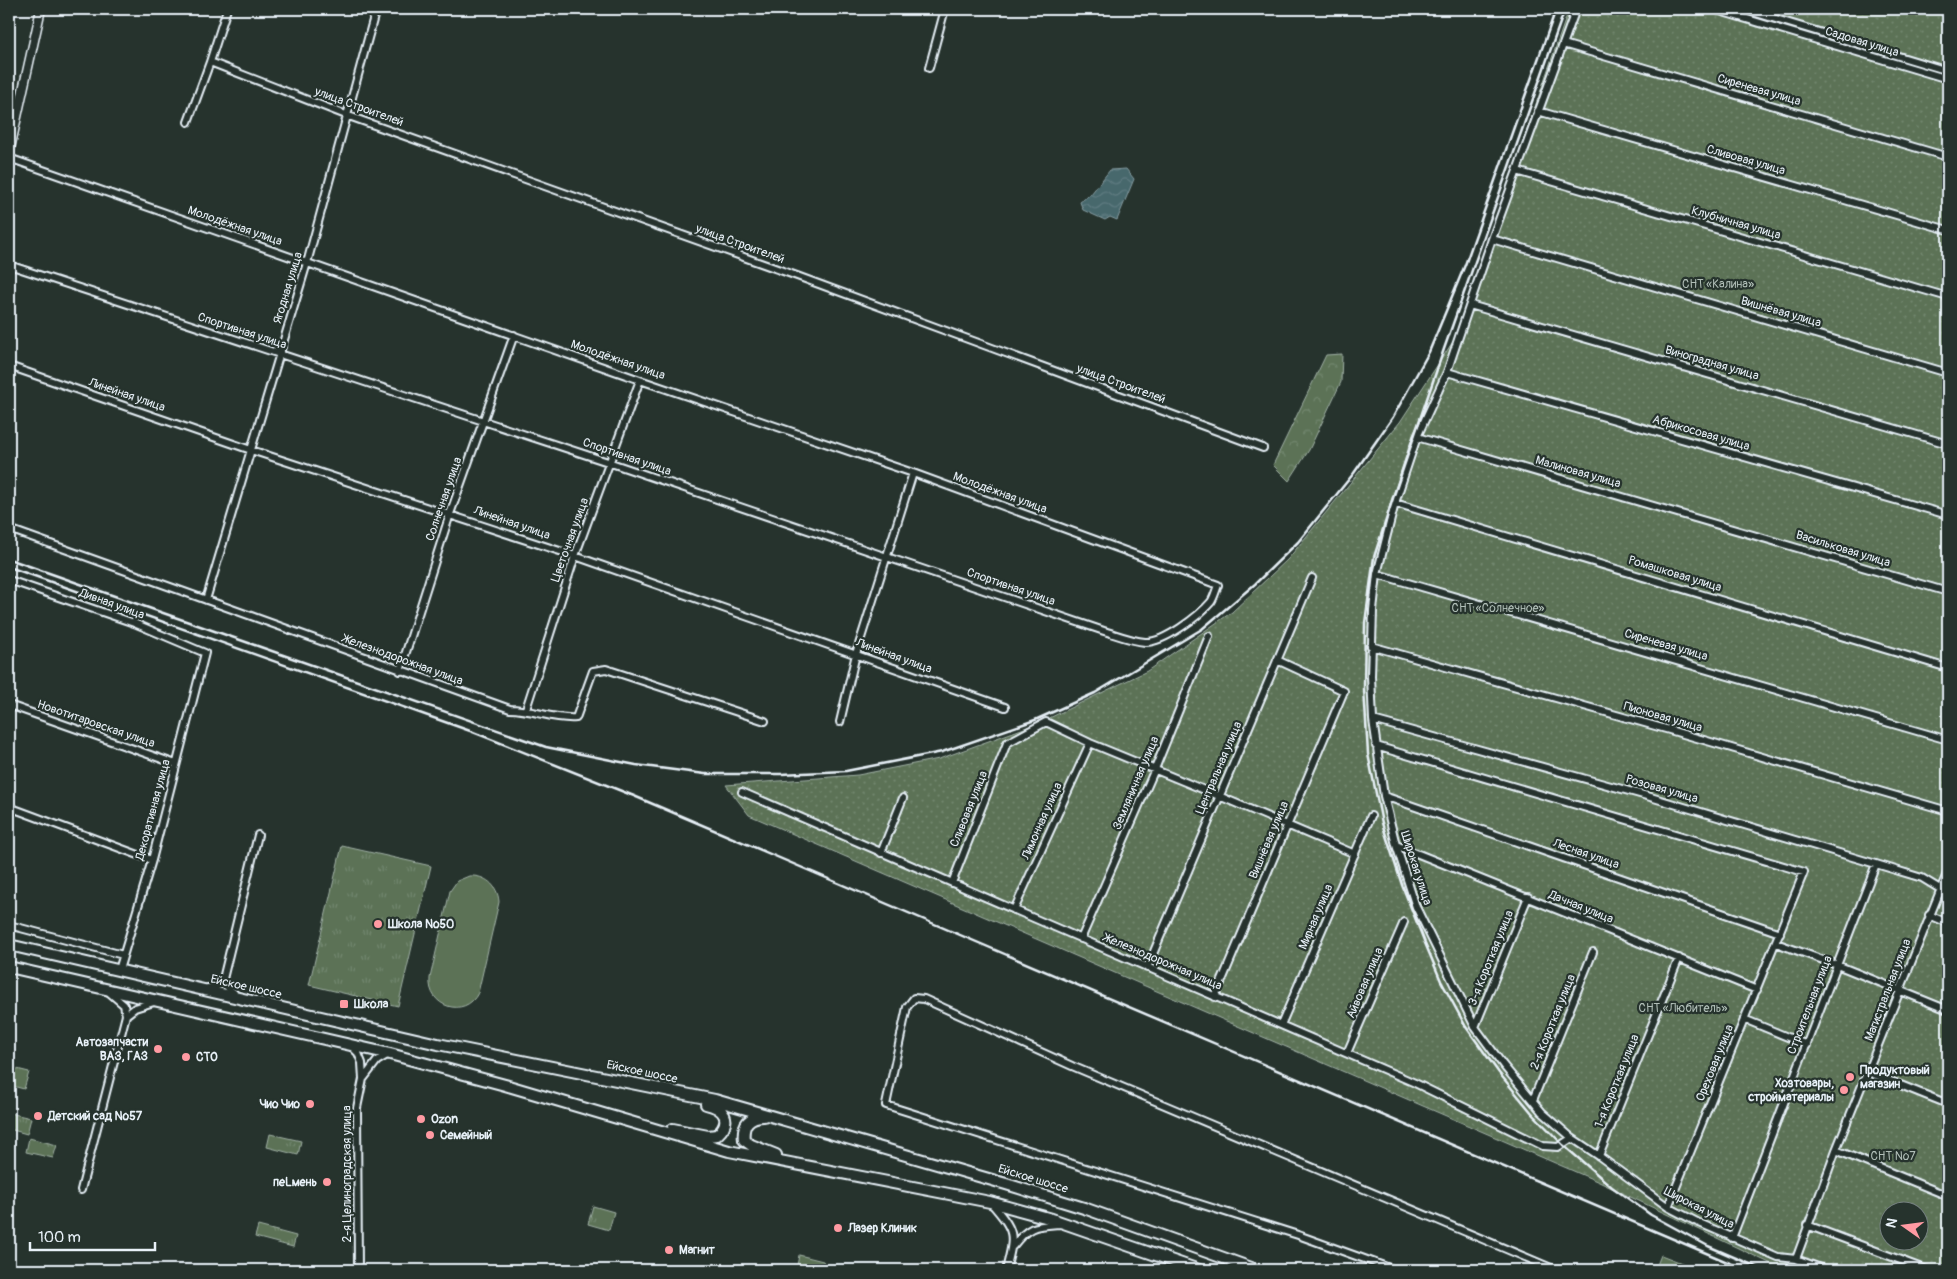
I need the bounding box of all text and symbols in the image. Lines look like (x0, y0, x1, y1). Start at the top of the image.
street label: Садовая улица (1823, 24, 1901, 60)
street label: Сиреневая улица (1716, 71, 1803, 109)
street label: улица Строителей (312, 84, 406, 130)
street label: Сливовая улица (1705, 142, 1787, 178)
street label: Молодёжная улица (186, 203, 285, 249)
street label: Клубничная улица (1690, 203, 1783, 243)
street label: улица Строителей (693, 221, 787, 267)
street label: Ягодная улица (270, 250, 306, 326)
park label: СНТ «Калина» (1682, 277, 1754, 292)
street label: Вишнёвая улица (1739, 293, 1823, 331)
street label: Спортивная улица (196, 310, 289, 353)
street label: Молодёжная улица (569, 337, 668, 383)
street label: Виноградная улица (1663, 342, 1761, 384)
street label: улица Строителей (1074, 361, 1168, 407)
street label: Линейная улица (86, 375, 168, 415)
street label: Абрикосовая улица (1651, 412, 1752, 454)
street label: Спортивная улица (581, 435, 674, 479)
street label: Малиновая улица (1534, 453, 1623, 491)
street label: Солнечная улица (423, 455, 466, 543)
street label: Молодёжная улица (951, 469, 1049, 517)
street label: Цветочная улица (548, 495, 592, 584)
street label: Линейная улица (471, 503, 553, 543)
street label: Васильковая улица (1794, 528, 1892, 571)
street label: Ромашковая улица (1627, 553, 1724, 595)
street label: Спортивная улица (965, 565, 1058, 609)
street label: Дивная улица (76, 585, 147, 623)
park label: СНТ «Солнечное» (1452, 601, 1544, 616)
street label: Сиреневая улица (1623, 626, 1710, 664)
street label: Железнодорожная улица (339, 631, 465, 689)
street label: Линейная улица (853, 635, 934, 677)
street label: Новотитаровская улица (35, 697, 157, 751)
street label: Пионовая улица (1622, 699, 1704, 735)
street label: Центральная улица (1193, 719, 1245, 817)
street label: Земляничная улица (1110, 734, 1163, 832)
street label: Декоративная улица (132, 757, 174, 863)
street label: Сливовая улица (947, 768, 991, 849)
street label: Розовая улица (1624, 772, 1700, 807)
street label: Лимонная улица (1018, 780, 1066, 863)
street label: Вишнёвая улица (1246, 799, 1292, 881)
street label: Широкая улица (1397, 829, 1435, 907)
street label: Лесная улица (1550, 835, 1621, 872)
street label: Мирная улица (1296, 882, 1337, 952)
street label: Дачная улица (1545, 887, 1616, 927)
street label: 3-я Короткая улица (1465, 908, 1517, 1008)
place label: Школа №50 (387, 917, 454, 932)
marker: Школа №50 (372, 918, 384, 930)
street label: Железнодорожная улица (1100, 930, 1225, 994)
street label: Магистральная улица (1862, 936, 1915, 1043)
street label: Айвовая улица (1343, 945, 1387, 1021)
street label: Строительная улица (1784, 953, 1836, 1056)
street label: Ейское шоссе (209, 972, 283, 1002)
street label: 2-я Короткая улица (1527, 972, 1579, 1072)
place label: Школа (353, 997, 389, 1012)
marker: Школа (338, 998, 350, 1010)
park label: СНТ «Любитель» (1639, 1001, 1727, 1016)
street label: Ореховая улица (1693, 1022, 1737, 1103)
street label: 1-я Короткая улица (1591, 1032, 1643, 1130)
place label: Автозапчасти ВАЗ, ГАЗ (76, 1035, 149, 1064)
marker: Автозапчасти ВАЗ, ГАЗ (152, 1043, 164, 1055)
place label: СТО (196, 1050, 218, 1065)
marker: СТО (180, 1051, 192, 1063)
street label: Ейское шоссе (605, 1057, 679, 1087)
place label: Продуктовый магазин (1860, 1063, 1930, 1092)
marker: Продуктовый магазин (1844, 1071, 1856, 1083)
place label: Хозтовары, стройматериалы (1747, 1076, 1834, 1105)
marker: Хозтовары, стройматериалы (1838, 1084, 1850, 1096)
place label: Чио Чио (259, 1097, 301, 1112)
marker: Чио Чио (304, 1098, 316, 1110)
street label: 2-я Целиноградская улица (340, 1105, 355, 1243)
place label: Детский сад №57 (47, 1109, 143, 1124)
marker: Детский сад №57 (32, 1110, 44, 1122)
place label: Ozon (431, 1112, 458, 1127)
marker: Ozon (415, 1113, 427, 1125)
place label: Семейный (440, 1128, 493, 1143)
marker: Семейный (424, 1129, 436, 1141)
park label: СНТ №7 (1870, 1149, 1916, 1164)
street label: Ейское шоссе (996, 1161, 1070, 1197)
place label: пеLмень (273, 1175, 317, 1190)
marker: пеLмень (321, 1176, 333, 1188)
street label: Широкая улица (1661, 1184, 1737, 1232)
north arrow (1880, 1202, 1930, 1252)
text: N (1882, 1216, 1901, 1230)
scale bar (30, 1219, 155, 1251)
place label: Лазер Клиник (847, 1221, 918, 1236)
marker: Лазер Клиник (832, 1222, 844, 1234)
text: 100 m (38, 1228, 81, 1247)
place label: Магнит (679, 1243, 716, 1258)
marker: Магнит (663, 1244, 675, 1256)

